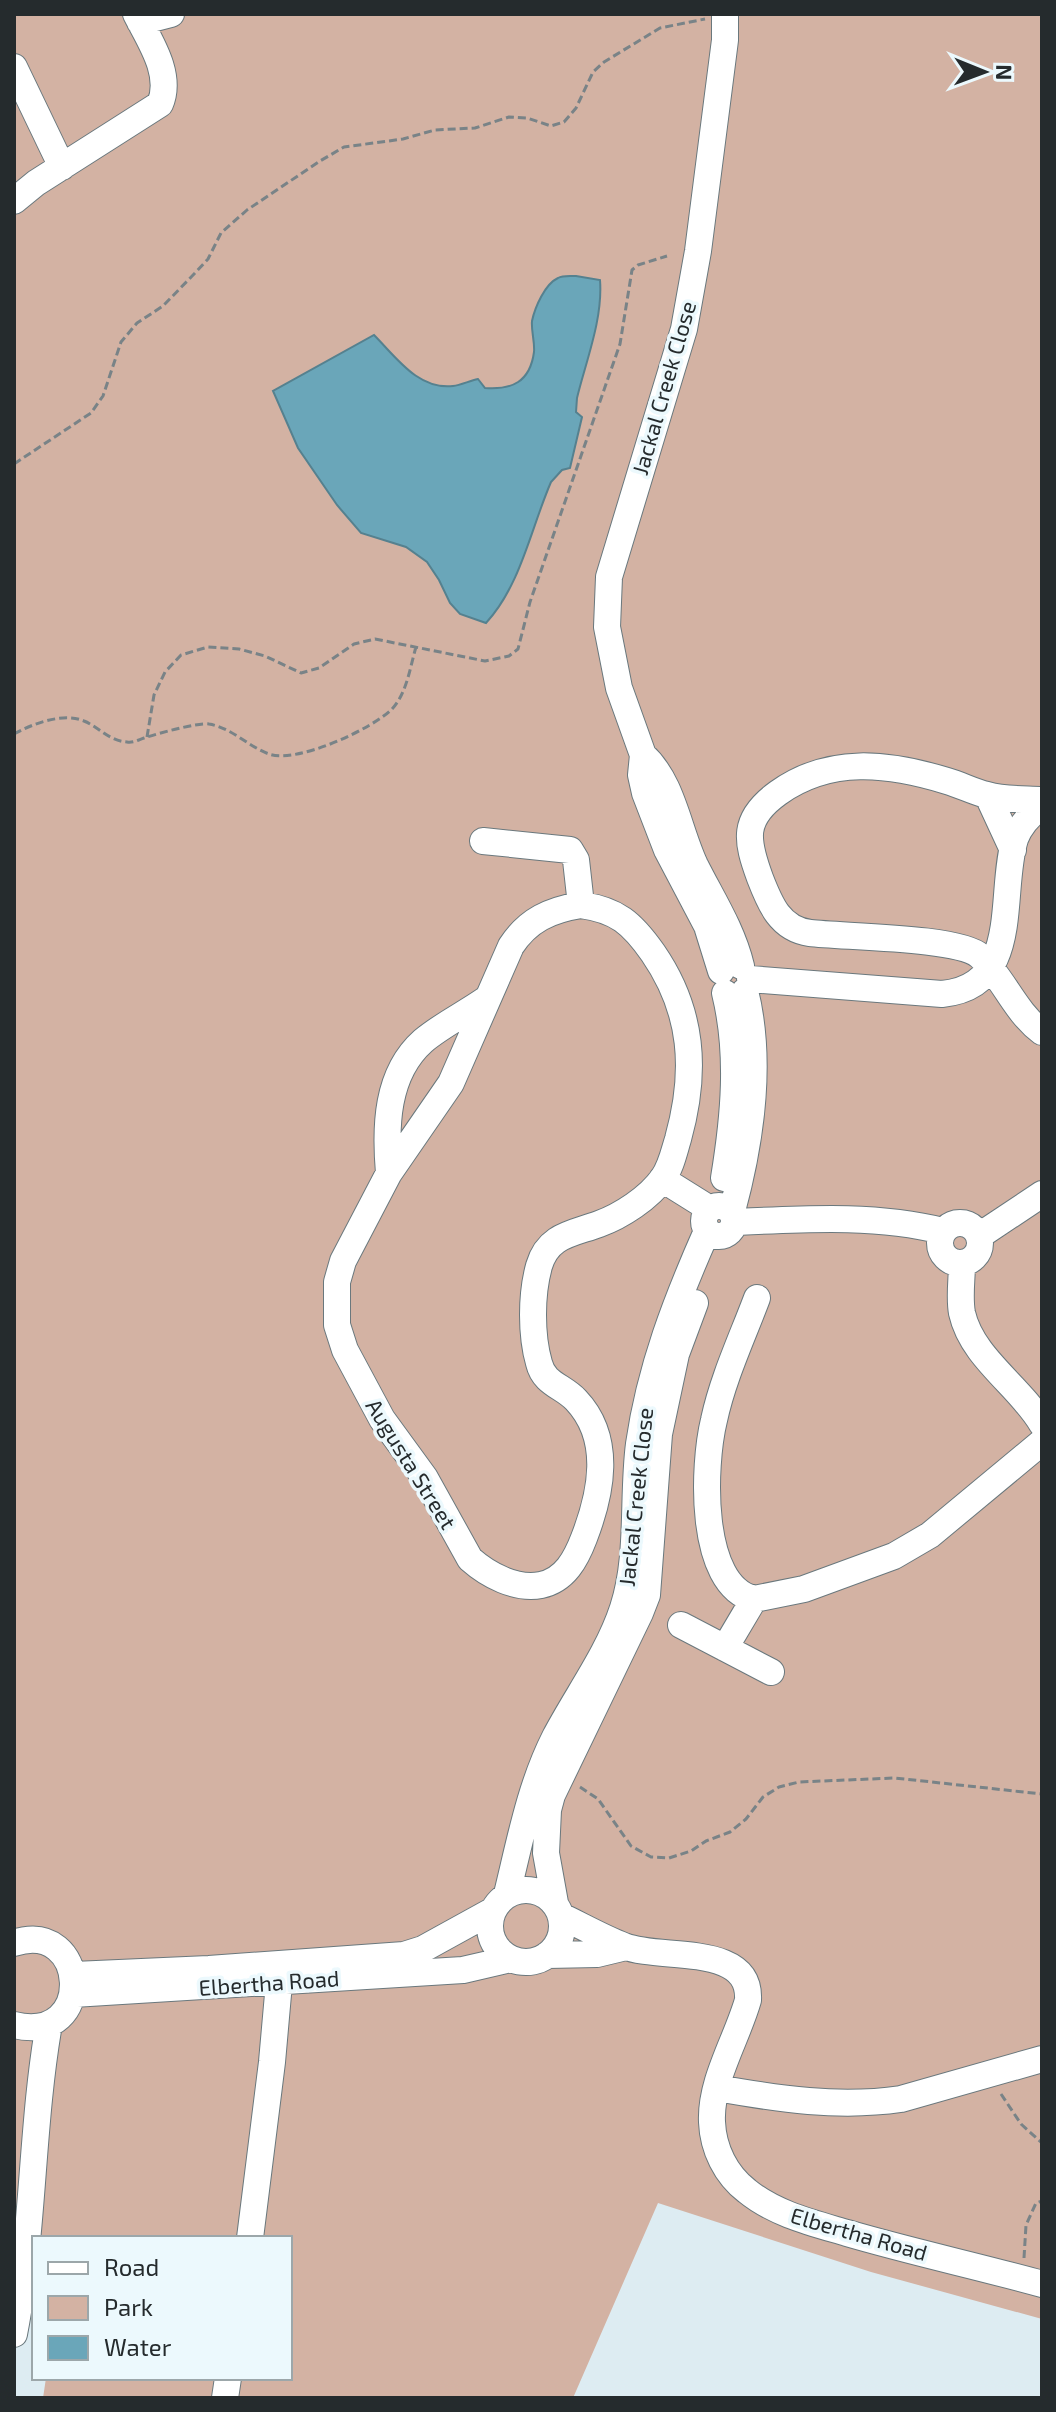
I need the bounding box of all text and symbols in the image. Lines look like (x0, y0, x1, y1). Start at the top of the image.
north arrow (944, 32, 1024, 112)
text: N (992, 64, 1018, 81)
street label: Jackal Creek Close (626, 298, 700, 478)
street label: Augusta Street (361, 1394, 462, 1533)
street label: Jackal Creek Close (613, 1406, 657, 1588)
street label: Elbertha Road (198, 1964, 340, 2000)
street label: Elbertha Road (788, 2201, 931, 2265)
legend (32, 2236, 292, 2380)
text: Road (104, 2252, 159, 2281)
text: Park (104, 2292, 153, 2321)
text: Water (104, 2332, 172, 2361)

